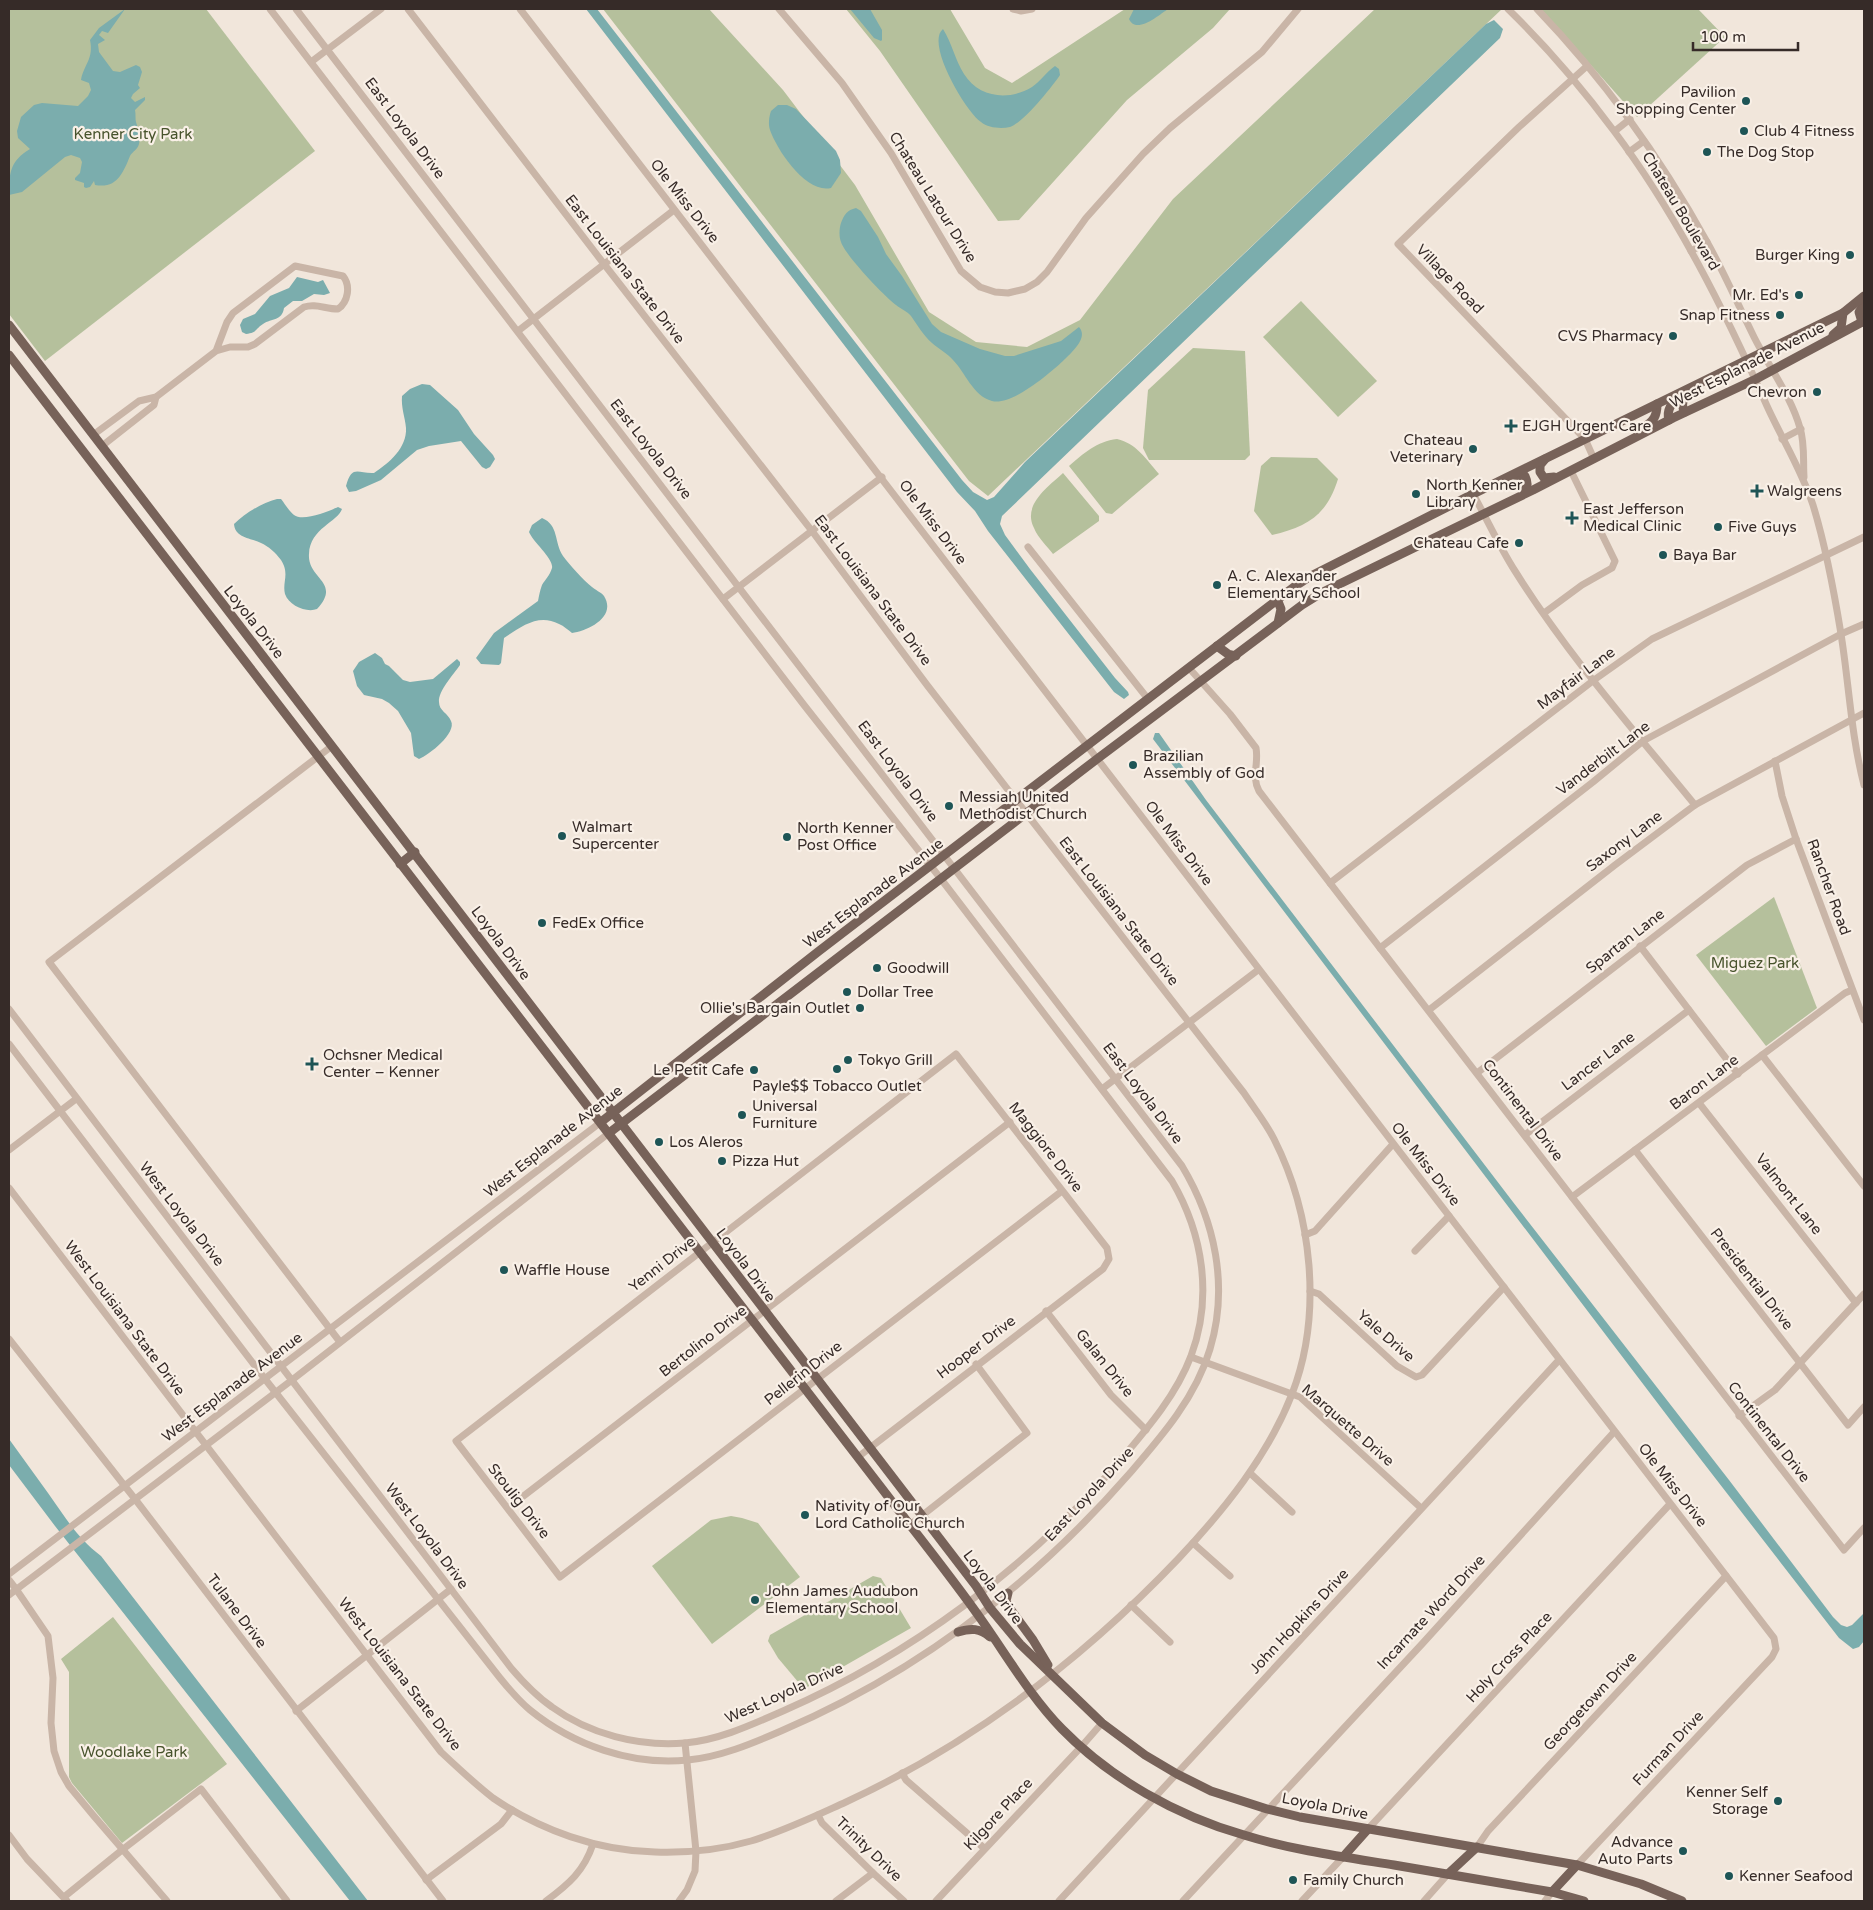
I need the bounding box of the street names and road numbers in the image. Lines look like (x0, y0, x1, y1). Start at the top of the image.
street label: East Loyola Drive (361, 74, 449, 182)
street label: Chateau Latour Drive (885, 128, 981, 266)
street label: Chateau Boulevard (1638, 148, 1724, 274)
street label: Ole Miss Drive (647, 155, 723, 247)
street label: East Louisiana State Drive (561, 191, 689, 347)
street label: Village Road (1412, 241, 1488, 317)
street label: West Esplanade Avenue (1667, 318, 1827, 412)
street label: East Loyola Drive (606, 395, 696, 503)
street label: Ole Miss Drive (895, 476, 971, 568)
street label: East Louisiana State Drive (810, 511, 936, 669)
street label: Loyola Drive (220, 582, 288, 662)
street label: Mayfair Lane (1534, 643, 1618, 713)
street label: East Loyola Drive (854, 717, 942, 825)
street label: Vanderbilt Lane (1553, 717, 1653, 799)
street label: Ole Miss Drive (1141, 797, 1217, 889)
street label: Saxony Lane (1582, 807, 1666, 875)
street label: East Louisiana State Drive (1055, 833, 1183, 989)
street label: West Esplanade Avenue (799, 834, 947, 952)
street label: Rancher Road (1803, 836, 1855, 938)
street label: Loyola Drive (467, 903, 535, 983)
street label: Spartan Lane (1582, 905, 1668, 977)
street label: Lancer Lane (1558, 1028, 1638, 1094)
street label: East Loyola Drive (1099, 1039, 1187, 1147)
street label: Baron Lane (1666, 1050, 1742, 1114)
street label: Continental Drive (1479, 1055, 1567, 1165)
street label: West Esplanade Avenue (480, 1081, 626, 1201)
street label: Maggiore Drive (1005, 1098, 1087, 1196)
street label: Ole Miss Drive (1388, 1118, 1464, 1210)
street label: Valmont Lane (1752, 1150, 1826, 1238)
street label: West Loyola Drive (136, 1158, 228, 1270)
street label: Presidential Drive (1707, 1224, 1797, 1334)
street label: Loyola Drive (712, 1225, 780, 1305)
street label: Yenni Drive (625, 1232, 699, 1296)
street label: West Louisiana State Drive (61, 1237, 189, 1399)
street label: Bertolino Drive (656, 1301, 750, 1381)
street label: Yale Drive (1354, 1306, 1418, 1366)
street label: Hooper Drive (933, 1312, 1019, 1382)
street label: Galan Drive (1072, 1325, 1138, 1401)
street label: West Esplanade Avenue (158, 1328, 306, 1446)
street label: Pellerin Drive (761, 1337, 845, 1409)
street label: Continental Drive (1724, 1378, 1814, 1486)
street label: Marquette Drive (1298, 1380, 1398, 1470)
street label: Ole Miss Drive (1635, 1439, 1711, 1531)
street label: East Loyola Drive (1041, 1443, 1137, 1545)
street label: Stoulig Drive (484, 1460, 554, 1542)
street label: West Loyola Drive (381, 1480, 473, 1592)
street label: Loyola Drive (959, 1547, 1027, 1627)
street label: Incarnate Word Drive (1373, 1551, 1489, 1673)
street label: John Hopkins Drive (1246, 1565, 1352, 1677)
street label: Tulane Drive (203, 1570, 271, 1652)
street label: West Louisiana State Drive (335, 1594, 465, 1754)
street label: Holy Cross Place (1462, 1608, 1556, 1706)
street label: Georgetown Drive (1539, 1648, 1641, 1754)
street label: West Loyola Drive (722, 1659, 846, 1727)
street label: Furman Drive (1629, 1707, 1707, 1789)
street label: Kilgore Place (960, 1774, 1036, 1854)
street label: Loyola Drive (1280, 1789, 1370, 1823)
street label: Trinity Drive (832, 1813, 906, 1885)

